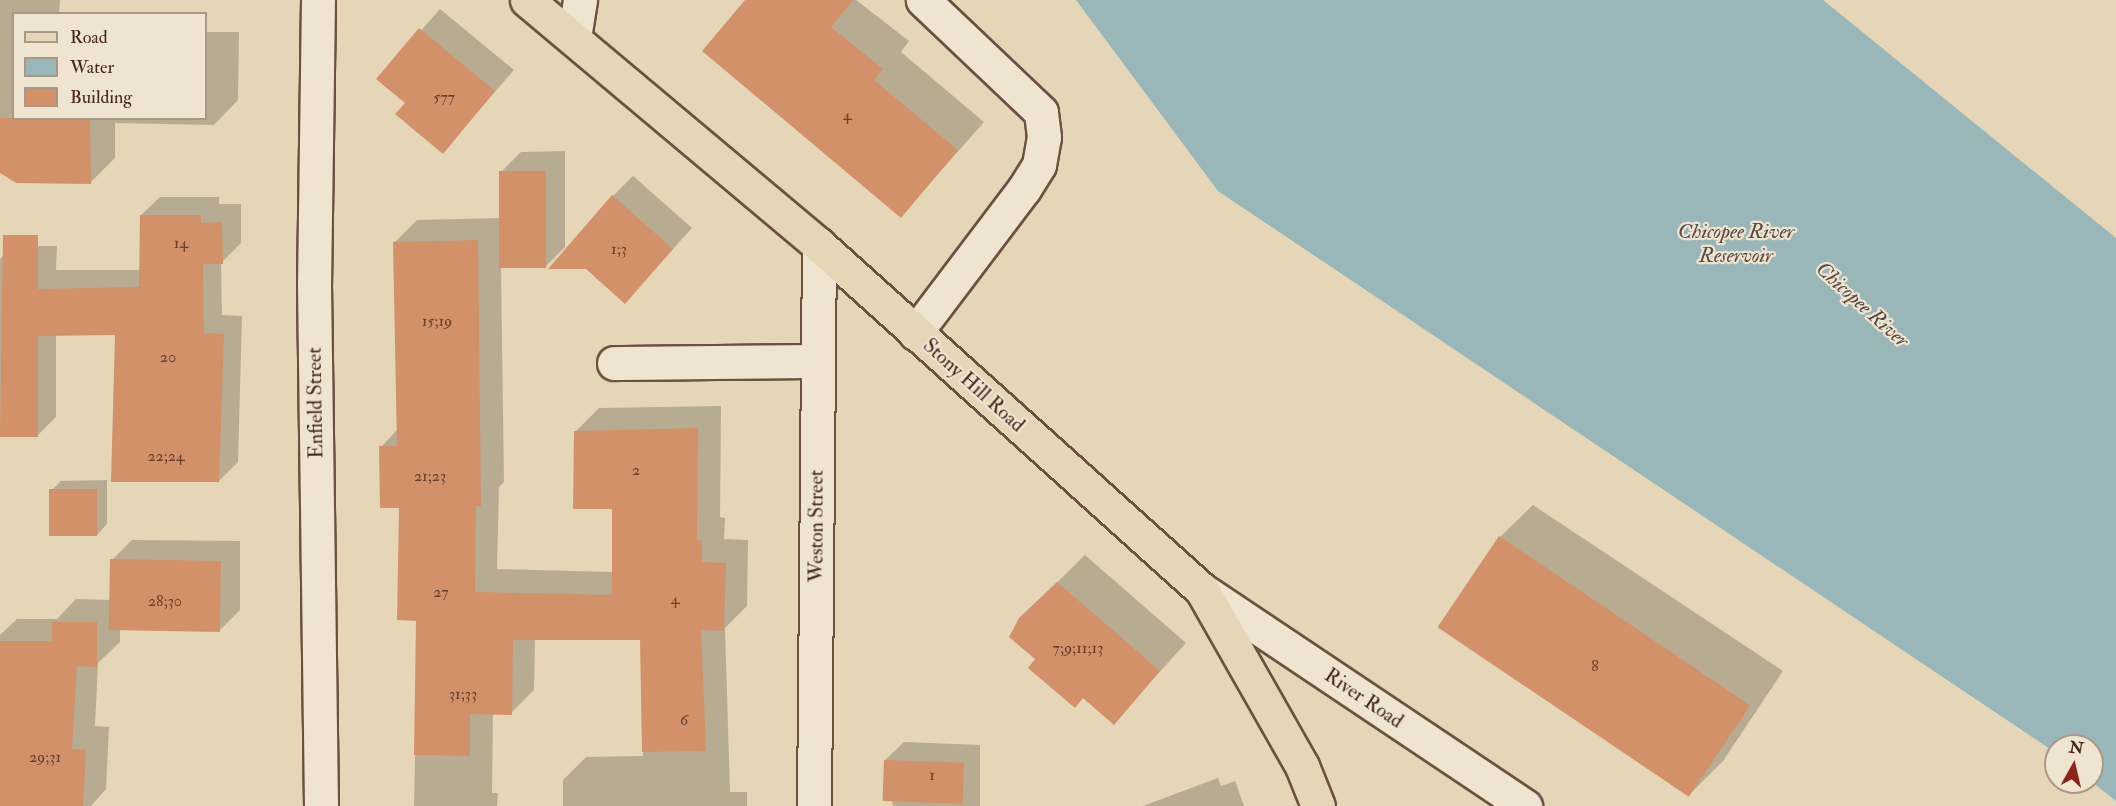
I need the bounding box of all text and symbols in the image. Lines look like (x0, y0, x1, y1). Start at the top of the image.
legend (12, 12, 207, 120)
text: Road (70, 26, 108, 49)
text: Water (70, 56, 114, 79)
text: Building (70, 86, 132, 109)
house number: 577 (433, 87, 455, 107)
house number: 4 (843, 105, 851, 125)
water label: Chicopee River Reservoir (1678, 219, 1794, 269)
house number: 14 (174, 233, 188, 253)
house number: 1;3 (611, 239, 627, 259)
water label: Chicopee River (1810, 257, 1914, 353)
house number: 15;19 (422, 311, 452, 331)
street label: Stony Hill Road (918, 333, 1030, 437)
house number: 20 (160, 347, 176, 367)
street label: Enfield Street (302, 347, 328, 459)
house number: 22;24 (148, 446, 184, 466)
house number: 2 (632, 460, 640, 480)
house number: 21;23 (414, 466, 446, 486)
street label: Weston Street (804, 470, 828, 582)
house number: 27 (433, 582, 449, 602)
house number: 4 (671, 589, 679, 609)
house number: 28;30 (148, 591, 182, 611)
house number: 7;9;11;13 (1053, 638, 1103, 658)
house number: 8 (1591, 656, 1599, 676)
street label: River Road (1320, 663, 1408, 733)
house number: 31;33 (449, 684, 477, 704)
house number: 6 (680, 710, 688, 730)
north arrow (2044, 734, 2104, 794)
text: N (2068, 737, 2085, 759)
house number: 29;31 (29, 747, 61, 767)
house number: 1 (929, 765, 935, 785)

